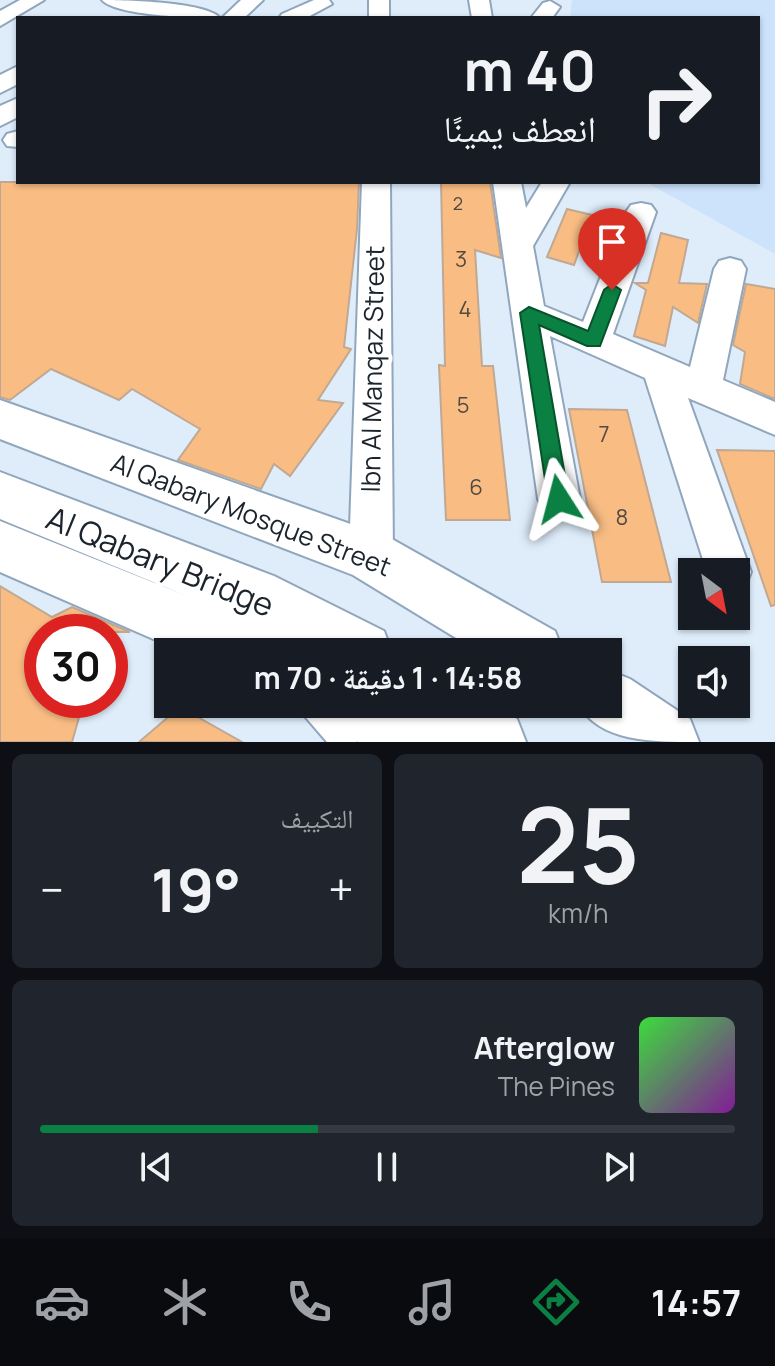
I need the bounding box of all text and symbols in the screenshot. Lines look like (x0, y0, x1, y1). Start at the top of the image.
text: 40 m (464, 31, 596, 108)
icon: right (624, 48, 728, 152)
text: انعطف يمينًا (444, 104, 596, 153)
house number: 2 (453, 191, 463, 215)
pin (578, 208, 646, 290)
icon: arrive (590, 220, 634, 264)
house number: 3 (455, 244, 467, 274)
street label: Ibn Al Manqaz Street (352, 245, 392, 493)
house number: 4 (459, 294, 471, 324)
house number: 5 (457, 390, 469, 420)
house number: 7 (598, 419, 610, 449)
street label: Al Qabary Mosque Street (106, 444, 397, 584)
position arrow (517, 457, 601, 541)
house number: 6 (469, 472, 483, 502)
street label: Al Qabary Bridge (40, 495, 281, 627)
house number: 8 (616, 502, 628, 532)
north arrow (678, 558, 750, 630)
map controls (678, 558, 750, 718)
speed limit sign: 30 (24, 614, 128, 718)
button: sound (678, 646, 750, 718)
text: 14:58 · 1 دقيقة · 70 m (254, 657, 522, 698)
text: 25 (517, 772, 640, 914)
text: التكييف (281, 800, 354, 836)
text: 19° (151, 848, 241, 930)
text: − (40, 859, 64, 919)
text: + (328, 859, 354, 919)
text: km/h (548, 895, 608, 931)
text: Afterglow (474, 1027, 615, 1068)
text: The Pines (498, 1068, 615, 1104)
icon: previous (134, 1145, 178, 1189)
icon: pause (365, 1145, 409, 1189)
icon: next (597, 1145, 641, 1189)
icon: car (34, 1274, 90, 1330)
icon: climate (157, 1274, 213, 1330)
icon: phone (281, 1274, 337, 1330)
icon: music (404, 1274, 460, 1330)
icon: directions (528, 1274, 584, 1330)
text: 14:57 (651, 1278, 741, 1327)

